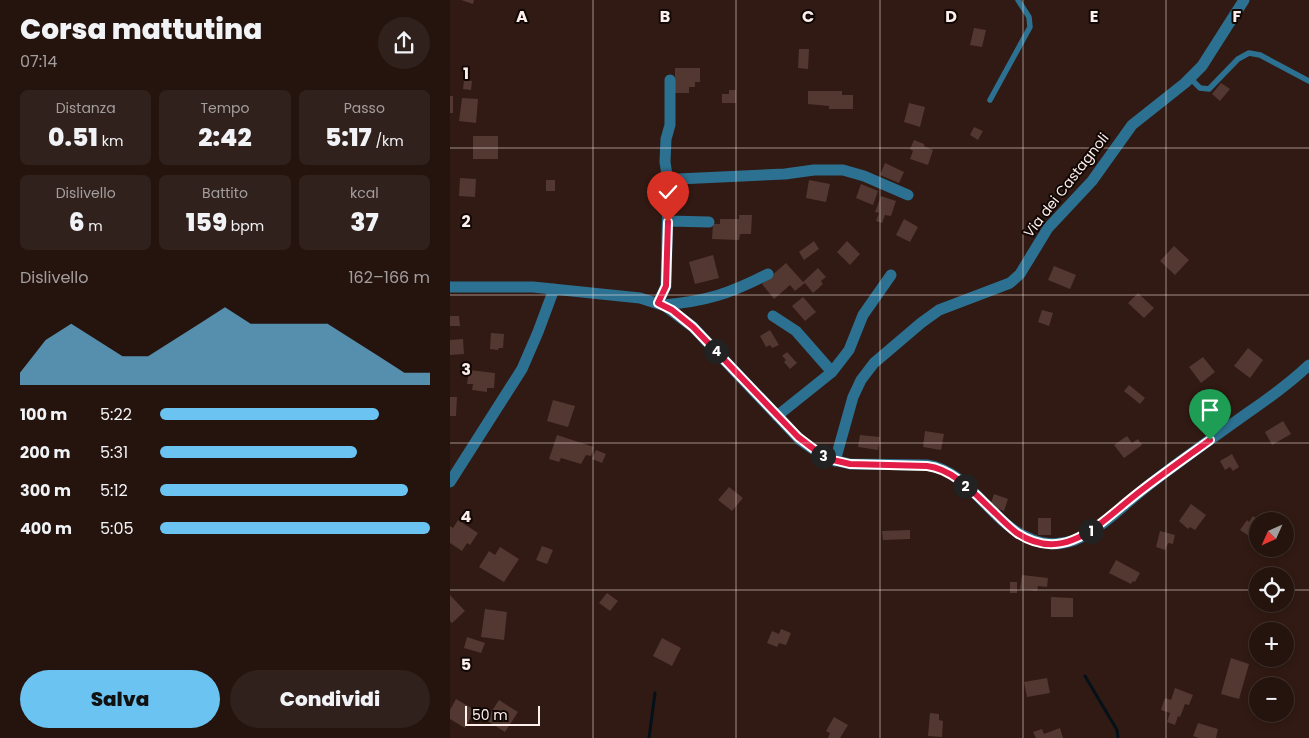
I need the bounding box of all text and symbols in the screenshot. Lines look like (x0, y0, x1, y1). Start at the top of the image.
text: A (516, 5, 528, 28)
text: B (660, 5, 670, 28)
text: C (802, 5, 814, 28)
text: D (945, 5, 957, 28)
text: E (1090, 5, 1098, 28)
text: F (1233, 5, 1242, 28)
text: Corsa mattutina (20, 10, 262, 49)
button: share (378, 17, 430, 69)
text: 07:14 (20, 50, 57, 73)
text: 1 (463, 62, 469, 85)
text: Distanza (56, 98, 116, 118)
text: Tempo (200, 98, 250, 118)
text: Passo (344, 98, 385, 118)
text: 0.51 (48, 120, 98, 155)
text: 2:42 (198, 120, 252, 155)
text: 5:17 (325, 120, 372, 155)
street label: Via dei Castagnoli (1019, 128, 1113, 242)
text: km (98, 131, 123, 151)
text: /km (372, 131, 404, 151)
pin (647, 171, 689, 222)
icon: check (654, 178, 682, 206)
text: Dislivello (56, 183, 116, 203)
text: Battito (202, 183, 248, 203)
text: kcal (350, 183, 379, 203)
text: 6 (69, 205, 85, 240)
text: 159 (186, 205, 227, 240)
text: 37 (350, 205, 378, 240)
text: 2 (461, 210, 471, 233)
text: m (85, 216, 103, 236)
text: bpm (227, 216, 264, 236)
text: Dislivello (20, 266, 88, 289)
text: 162–166 m (348, 266, 430, 289)
pin: 4 (704, 338, 728, 364)
text: 4 (712, 341, 721, 361)
text: 3 (461, 358, 471, 381)
pin (1189, 389, 1231, 440)
icon: arrive (1196, 396, 1224, 424)
text: 100 m (20, 403, 67, 426)
text: 5:22 (100, 403, 132, 426)
text: 200 m (20, 441, 70, 464)
text: 5:31 (100, 441, 128, 464)
pin: 3 (810, 444, 836, 468)
text: 3 (819, 446, 828, 466)
pin: 2 (952, 474, 978, 498)
text: 2 (962, 476, 970, 496)
text: 300 m (20, 479, 71, 502)
text: 5:12 (100, 479, 128, 502)
text: 4 (461, 505, 472, 528)
north arrow (1249, 512, 1294, 558)
map controls (1249, 512, 1294, 722)
text: 400 m (20, 517, 72, 540)
text: 5:05 (100, 517, 134, 540)
pin: 1 (1078, 518, 1104, 544)
text: 1 (1089, 521, 1094, 541)
button: locate (1249, 567, 1294, 612)
button: + (1249, 622, 1294, 667)
text: 5 (461, 653, 471, 676)
button: Salva (20, 670, 220, 728)
button: Condividi (230, 670, 430, 728)
button: − (1249, 677, 1294, 722)
scale bar (465, 703, 540, 726)
text: 50 m (472, 705, 508, 725)

